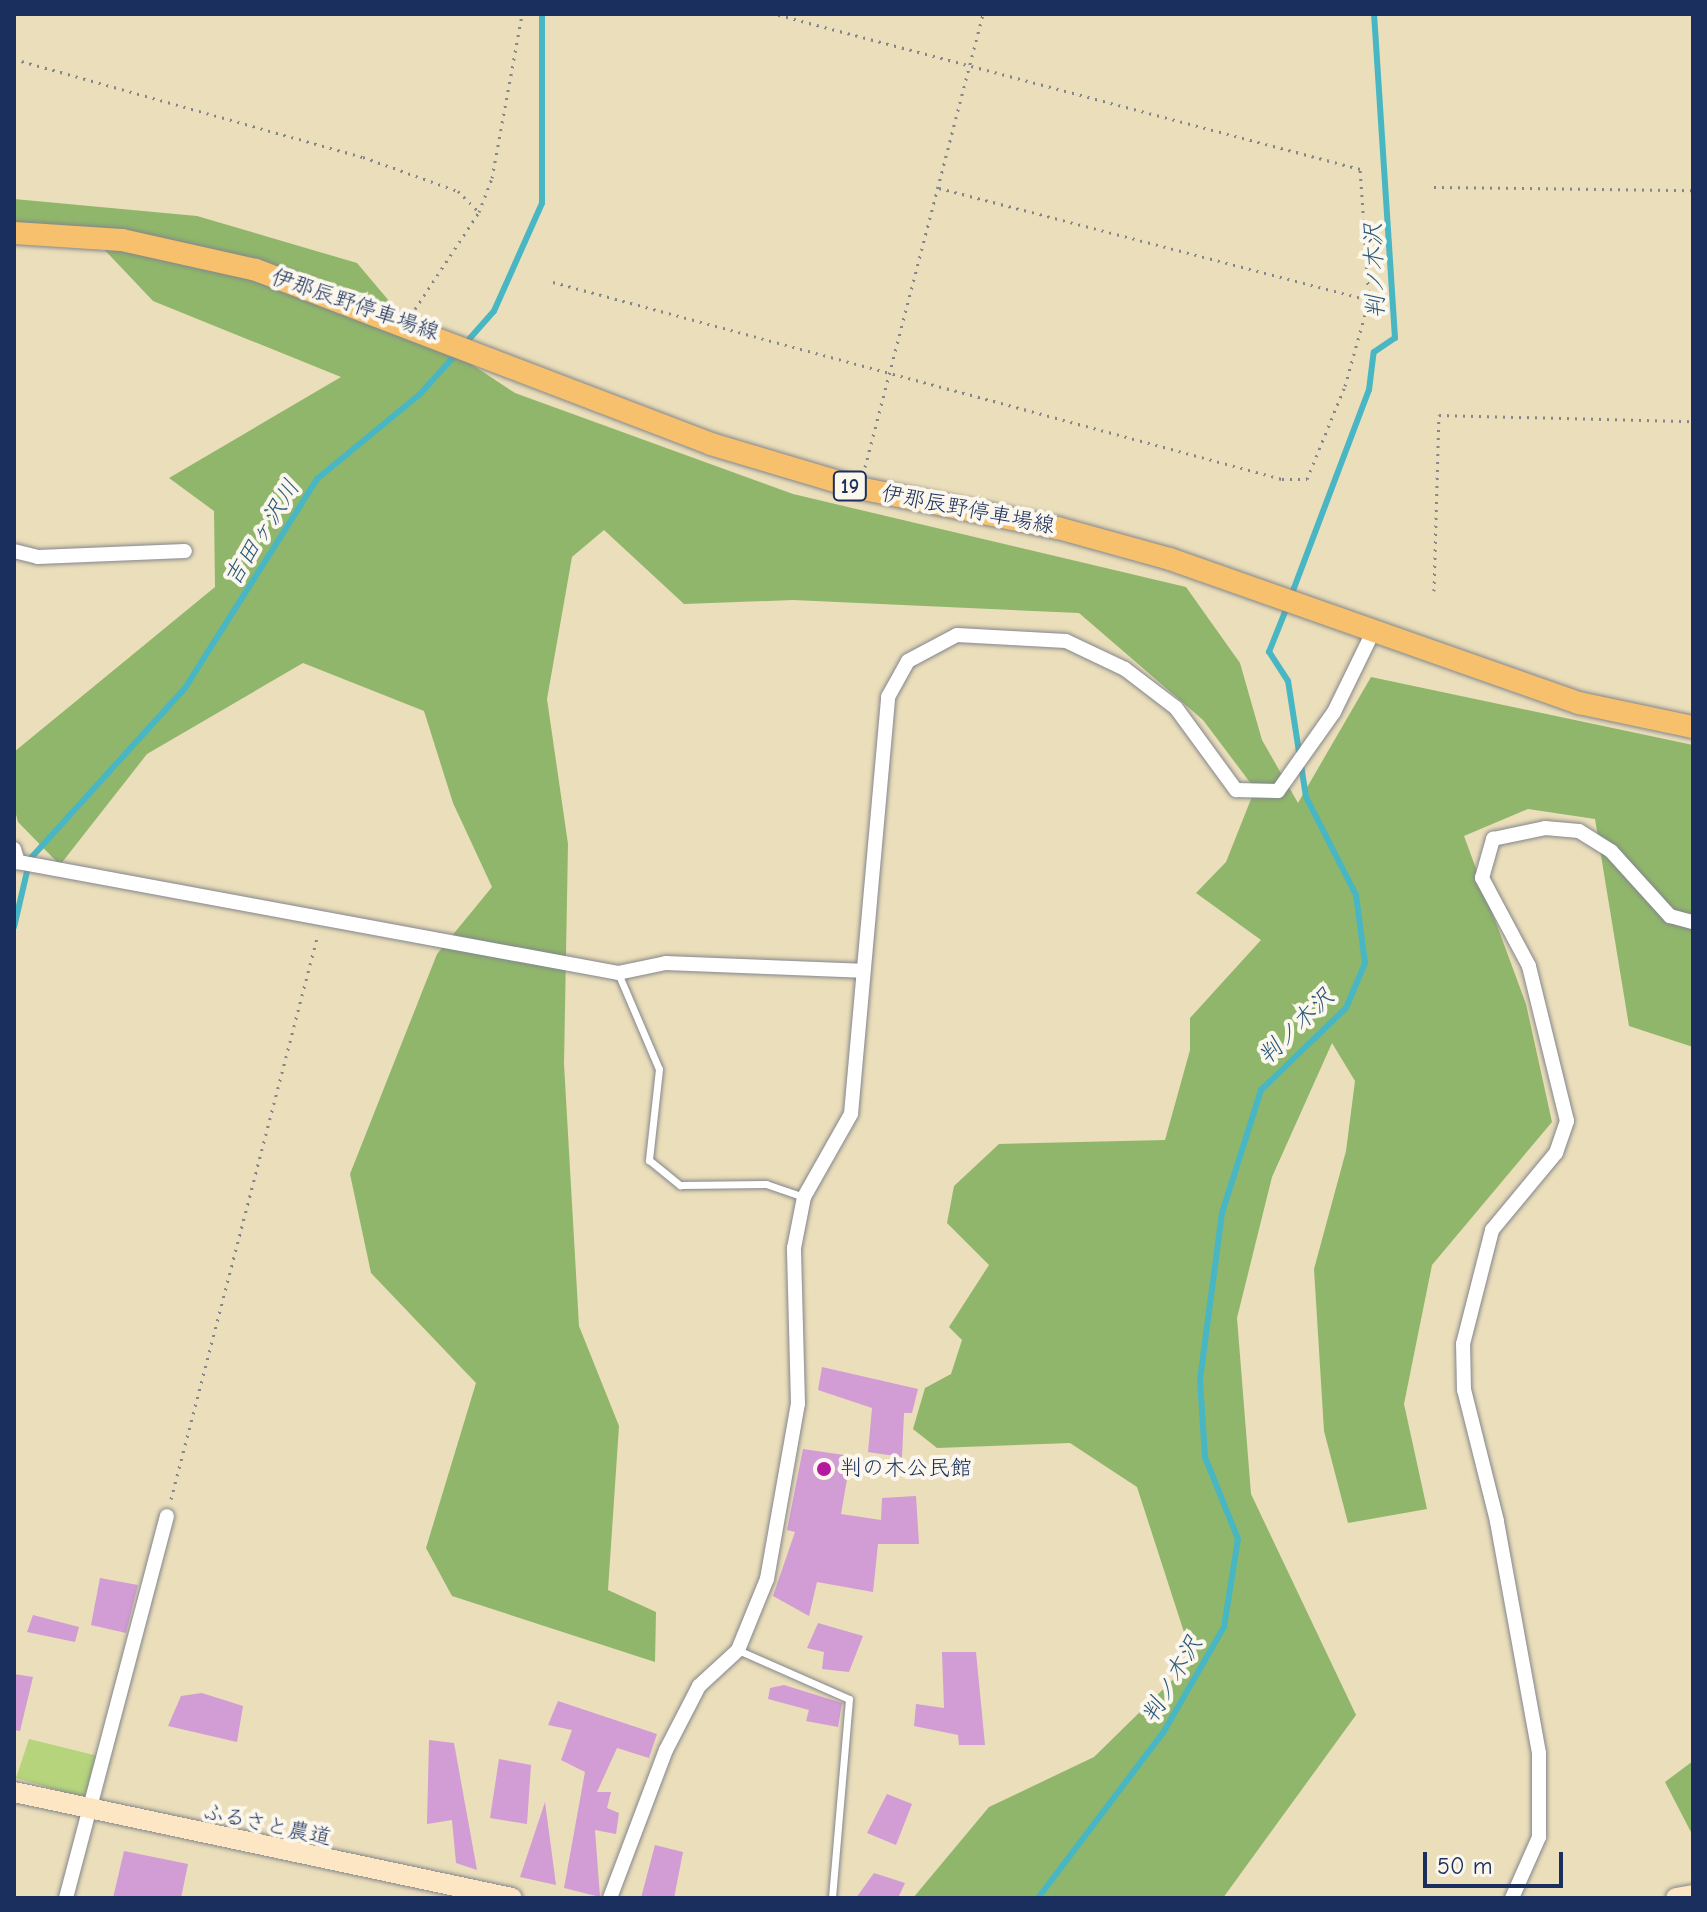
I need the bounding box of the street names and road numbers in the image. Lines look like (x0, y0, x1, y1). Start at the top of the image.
street label: 伊那辰野停車場線 (267, 264, 443, 346)
road number: 19 (832, 470, 868, 502)
street label: 伊那辰野停車場線 (879, 480, 1057, 540)
street label: ふるさと農道 (200, 1798, 334, 1852)

